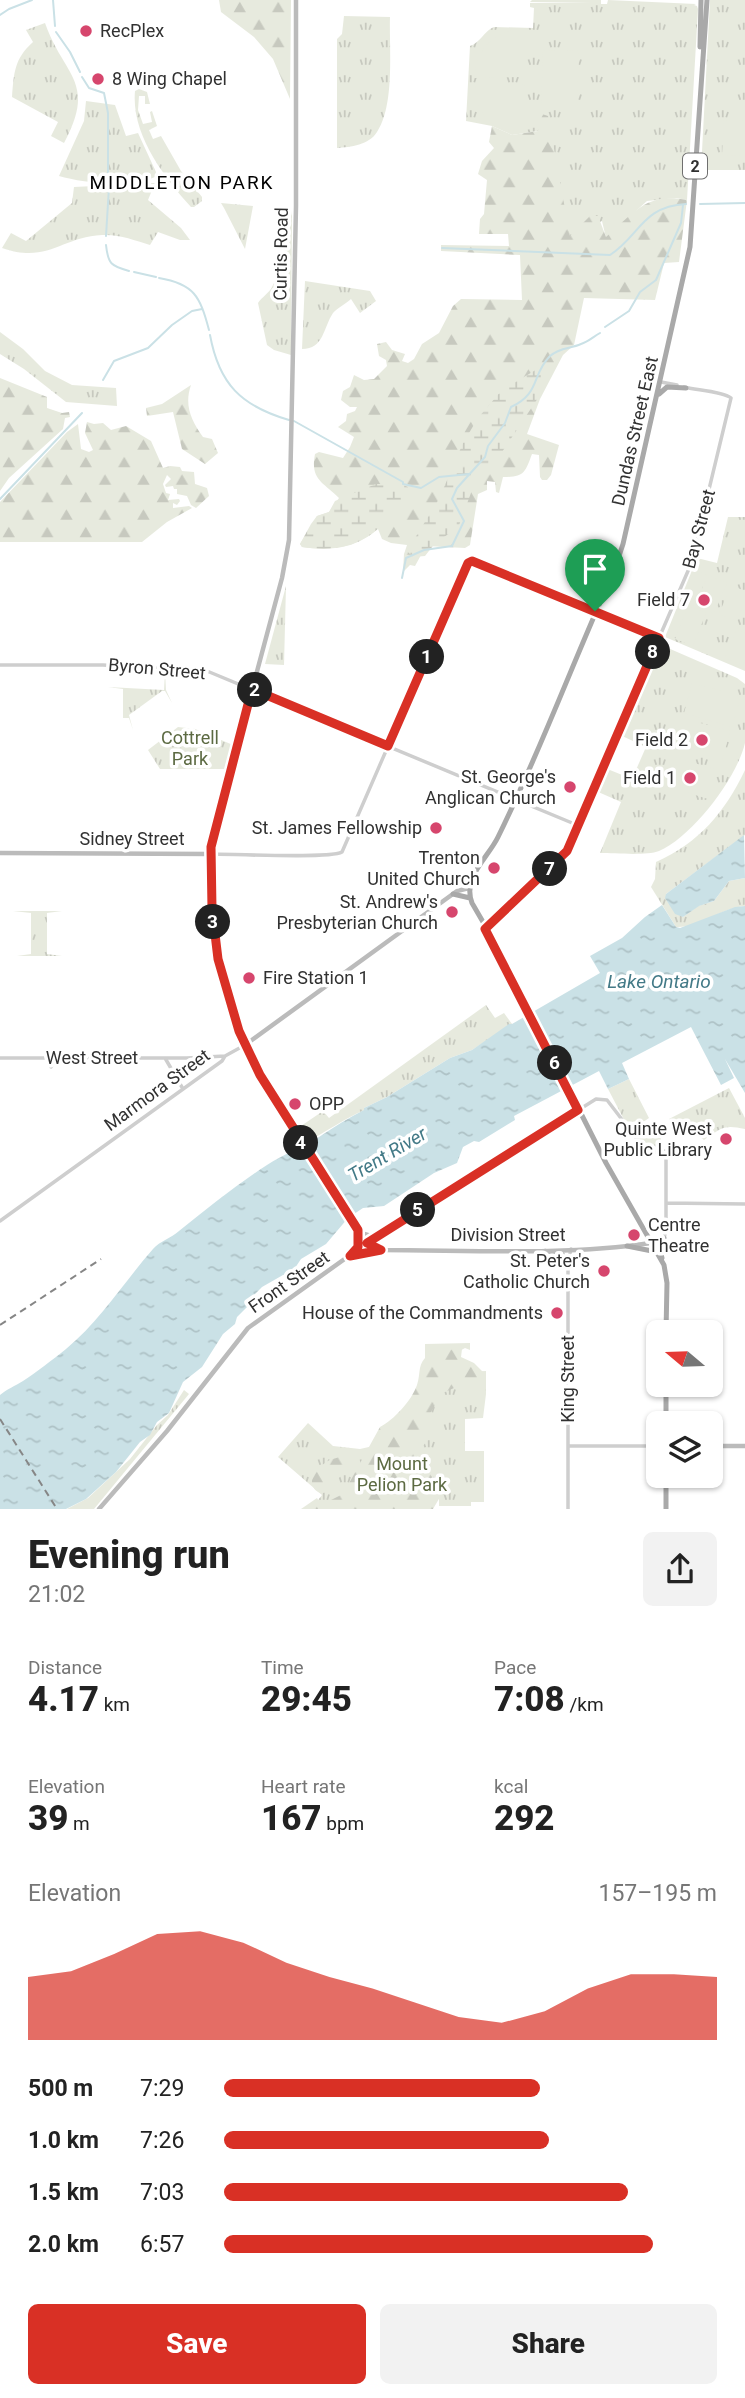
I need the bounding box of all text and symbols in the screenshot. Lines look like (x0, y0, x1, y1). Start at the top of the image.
place label: RecPlex (100, 20, 164, 41)
marker: RecPlex (78, 23, 94, 39)
place label: 8 Wing Chapel (112, 68, 227, 89)
marker: 8 Wing Chapel (90, 71, 106, 87)
road number: 2 (683, 154, 707, 178)
district label: MIDDLETON PARK (89, 171, 275, 194)
street label: Curtis Road (269, 207, 292, 301)
street label: Dundas Street East (607, 354, 662, 508)
street label: Bay Street (678, 487, 719, 571)
pin (565, 539, 625, 611)
icon: arrive (576, 550, 614, 588)
place label: Field 7 (637, 589, 690, 610)
marker: Field 7 (696, 592, 712, 608)
pin: 8 (636, 634, 670, 670)
pin: 1 (410, 640, 444, 674)
text: 8 (647, 640, 658, 663)
text: 1 (421, 645, 432, 668)
street label: Byron Street (107, 654, 207, 683)
pin: 2 (238, 672, 272, 708)
text: 2 (249, 678, 260, 701)
park label: Cottrell Park (161, 727, 219, 769)
place label: Field 2 (635, 729, 688, 750)
marker: Field 2 (694, 732, 710, 748)
place label: St. George's Anglican Church (425, 766, 556, 808)
place label: Field 1 (623, 767, 676, 788)
marker: Field 1 (682, 770, 698, 786)
marker: St. George's Anglican Church (562, 779, 578, 795)
place label: St. James Fellowship (252, 817, 422, 838)
marker: St. James Fellowship (428, 820, 444, 836)
street label: Sidney Street (79, 828, 185, 849)
place label: Trenton United Church (367, 847, 480, 889)
pin: 7 (532, 852, 568, 886)
text: 7 (544, 857, 555, 880)
marker: Trenton United Church (486, 860, 502, 876)
place label: St. Andrew's Presbyterian Church (276, 891, 438, 933)
pin: 3 (196, 904, 230, 940)
marker: St. Andrew's Presbyterian Church (444, 904, 460, 920)
text: 3 (207, 910, 218, 933)
place label: Fire Station 1 (263, 967, 369, 988)
marker: Fire Station 1 (241, 970, 257, 986)
water label: Lake Ontario (607, 970, 711, 993)
street label: Marmora Street (100, 1044, 214, 1135)
pin: 6 (538, 1046, 572, 1080)
street label: West Street (46, 1047, 138, 1068)
text: 6 (549, 1051, 560, 1074)
place label: OPP (309, 1093, 344, 1114)
marker: OPP (287, 1096, 303, 1112)
place label: Quinte West Public Library (603, 1118, 712, 1160)
water label: Trent River (344, 1122, 431, 1187)
pin: 4 (284, 1126, 318, 1160)
text: 4 (295, 1131, 306, 1154)
marker: Quinte West Public Library (718, 1131, 734, 1147)
pin: 5 (400, 1192, 436, 1228)
text: 5 (412, 1198, 423, 1221)
place label: Centre Theatre (648, 1214, 709, 1256)
street label: Division Street (450, 1224, 566, 1245)
marker: Centre Theatre (626, 1227, 642, 1243)
street label: Front Street (244, 1246, 333, 1317)
place label: St. Peter's Catholic Church (463, 1250, 590, 1292)
marker: St. Peter's Catholic Church (596, 1263, 612, 1279)
place label: House of the Commandments (302, 1302, 543, 1323)
marker: House of the Commandments (549, 1305, 565, 1321)
north arrow (646, 1320, 723, 1396)
map controls (646, 1320, 723, 1488)
street label: King Street (557, 1335, 578, 1423)
button: layers (646, 1411, 723, 1488)
park label: Mount Pelion Park (357, 1453, 448, 1495)
button: share (643, 1532, 717, 1606)
text: Evening run (28, 1533, 230, 1577)
text: 21:02 (28, 1581, 85, 1608)
text: Distance (28, 1656, 102, 1679)
text: Time (261, 1656, 304, 1679)
text: Pace (494, 1656, 536, 1679)
text: 4.17 (28, 1679, 99, 1720)
text: 29:45 (261, 1679, 352, 1720)
text: 7:08 (494, 1679, 565, 1720)
text: km (99, 1693, 130, 1716)
text: /km (565, 1693, 604, 1716)
text: Elevation (28, 1775, 105, 1798)
text: Heart rate (261, 1775, 346, 1798)
text: kcal (494, 1775, 528, 1798)
text: 39 (28, 1798, 68, 1839)
text: 167 (261, 1798, 322, 1839)
text: 292 (494, 1798, 555, 1839)
text: m (68, 1812, 90, 1835)
text: bpm (322, 1812, 364, 1835)
text: Elevation (28, 1880, 121, 1907)
text: 157–195 m (598, 1880, 717, 1907)
text: 500 m (28, 2075, 93, 2102)
text: 7:29 (140, 2075, 184, 2102)
text: 1.0 km (28, 2127, 99, 2154)
text: 7:26 (140, 2127, 184, 2154)
text: 1.5 km (28, 2179, 99, 2206)
text: 7:03 (140, 2179, 184, 2206)
text: 2.0 km (28, 2231, 99, 2258)
text: 6:57 (140, 2231, 184, 2258)
button: Save (28, 2304, 366, 2384)
button: Share (380, 2304, 717, 2384)

